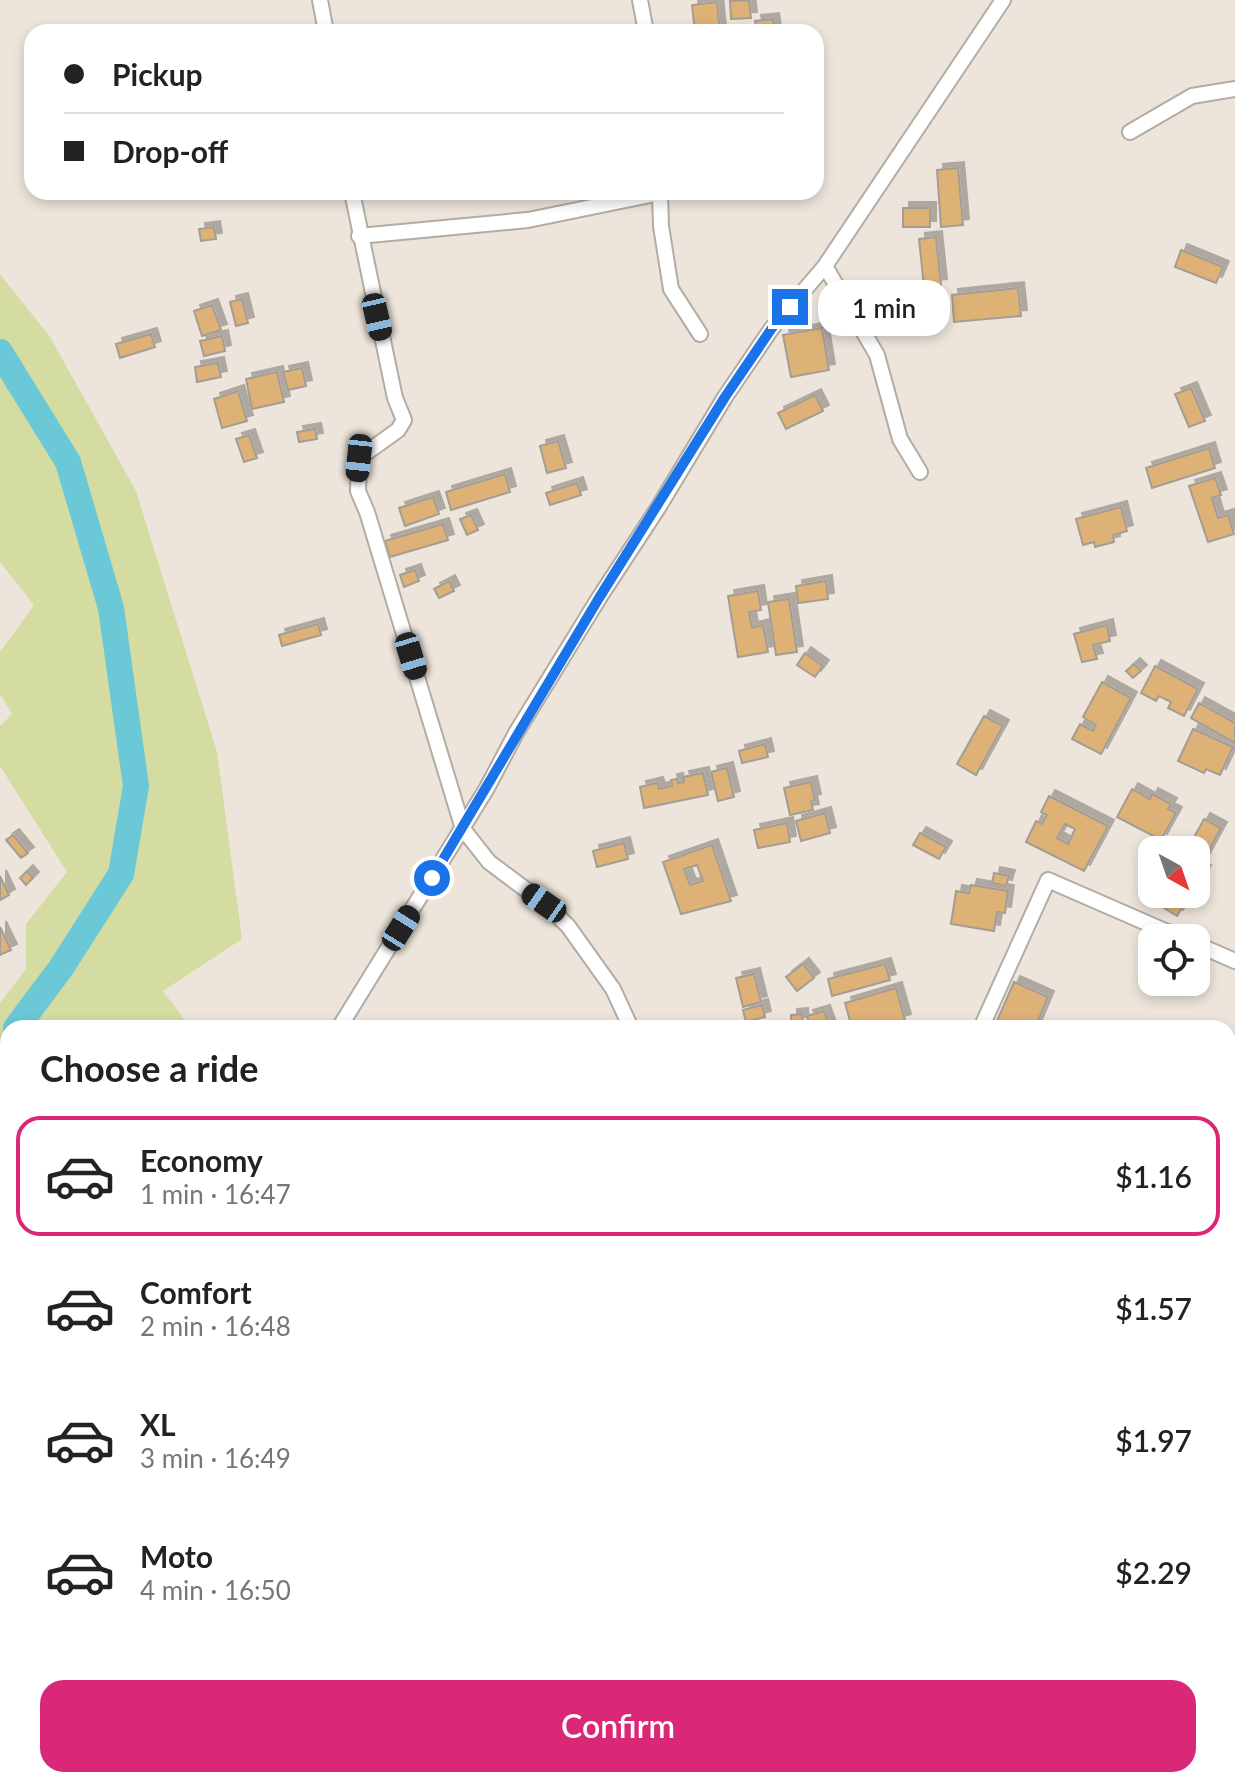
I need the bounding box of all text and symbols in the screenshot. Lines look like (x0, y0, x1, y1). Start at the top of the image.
text: Pickup (112, 56, 203, 92)
text: Drop-off (112, 133, 228, 169)
callout: 1 min (818, 279, 950, 335)
route end (772, 289, 808, 325)
car (360, 291, 394, 343)
text: 1 min (852, 292, 916, 324)
car (345, 433, 373, 483)
car (393, 630, 429, 682)
north arrow (1138, 836, 1210, 908)
map controls (1138, 836, 1210, 996)
route start (414, 860, 450, 896)
car (517, 879, 571, 927)
car (378, 901, 424, 955)
button: locate (1138, 924, 1210, 996)
text: Choose a ride (40, 1046, 259, 1090)
icon: car (44, 1140, 116, 1212)
text: Economy (140, 1142, 263, 1178)
text: $1.16 (1115, 1158, 1192, 1194)
text: 1 min · 16:47 (140, 1178, 291, 1210)
icon: car (44, 1272, 116, 1344)
text: Comfort (140, 1274, 252, 1310)
text: $1.57 (1115, 1290, 1192, 1326)
text: 2 min · 16:48 (140, 1310, 291, 1342)
icon: car (44, 1404, 116, 1476)
text: XL (140, 1406, 176, 1442)
text: $1.97 (1115, 1422, 1192, 1458)
text: 3 min · 16:49 (140, 1442, 291, 1474)
icon: car (44, 1536, 116, 1608)
text: Moto (140, 1538, 213, 1574)
text: $2.29 (1115, 1554, 1192, 1590)
text: 4 min · 16:50 (140, 1574, 291, 1606)
button: Confirm (40, 1680, 1196, 1772)

